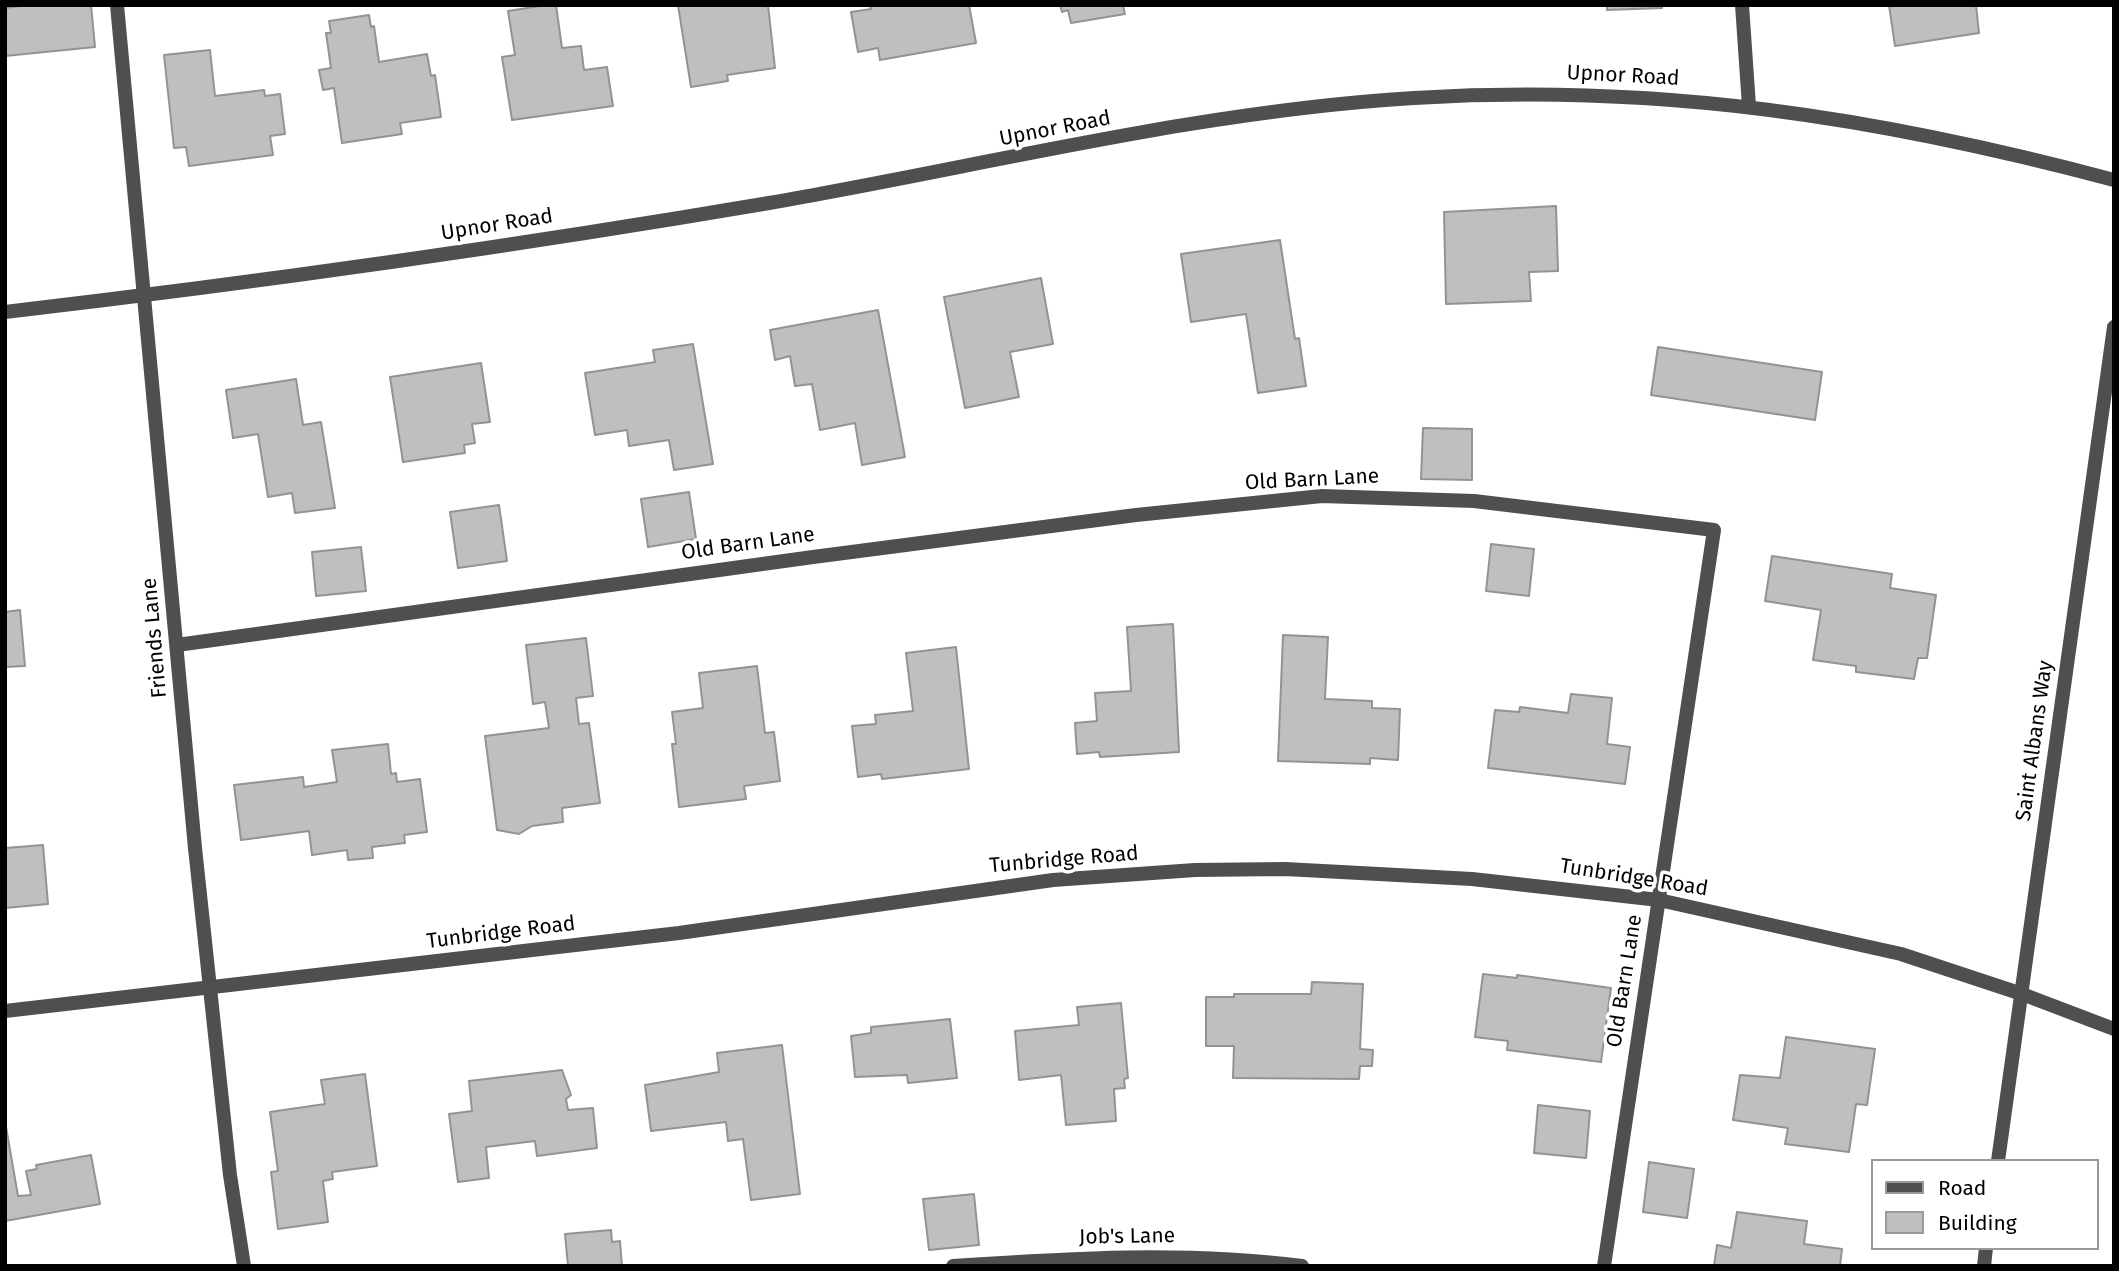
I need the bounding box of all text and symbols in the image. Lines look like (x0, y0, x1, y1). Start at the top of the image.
street label: Upnor Road (1566, 60, 1680, 92)
street label: Upnor Road (997, 106, 1113, 152)
street label: Upnor Road (439, 204, 555, 246)
street label: Old Barn Lane (1244, 464, 1380, 496)
street label: Old Barn Lane (680, 522, 816, 566)
street label: Friends Lane (137, 577, 173, 699)
street label: Saint Albans Way (2011, 659, 2059, 823)
street label: Tunbridge Road (988, 841, 1140, 879)
street label: Tunbridge Road (1558, 854, 1710, 902)
street label: Tunbridge Road (425, 911, 577, 955)
street label: Old Barn Lane (1602, 913, 1648, 1049)
legend (1870, 1159, 2098, 1250)
text: Road (1938, 1175, 1986, 1201)
text: Building (1938, 1210, 2017, 1236)
street label: Job's Lane (1079, 1224, 1175, 1250)

